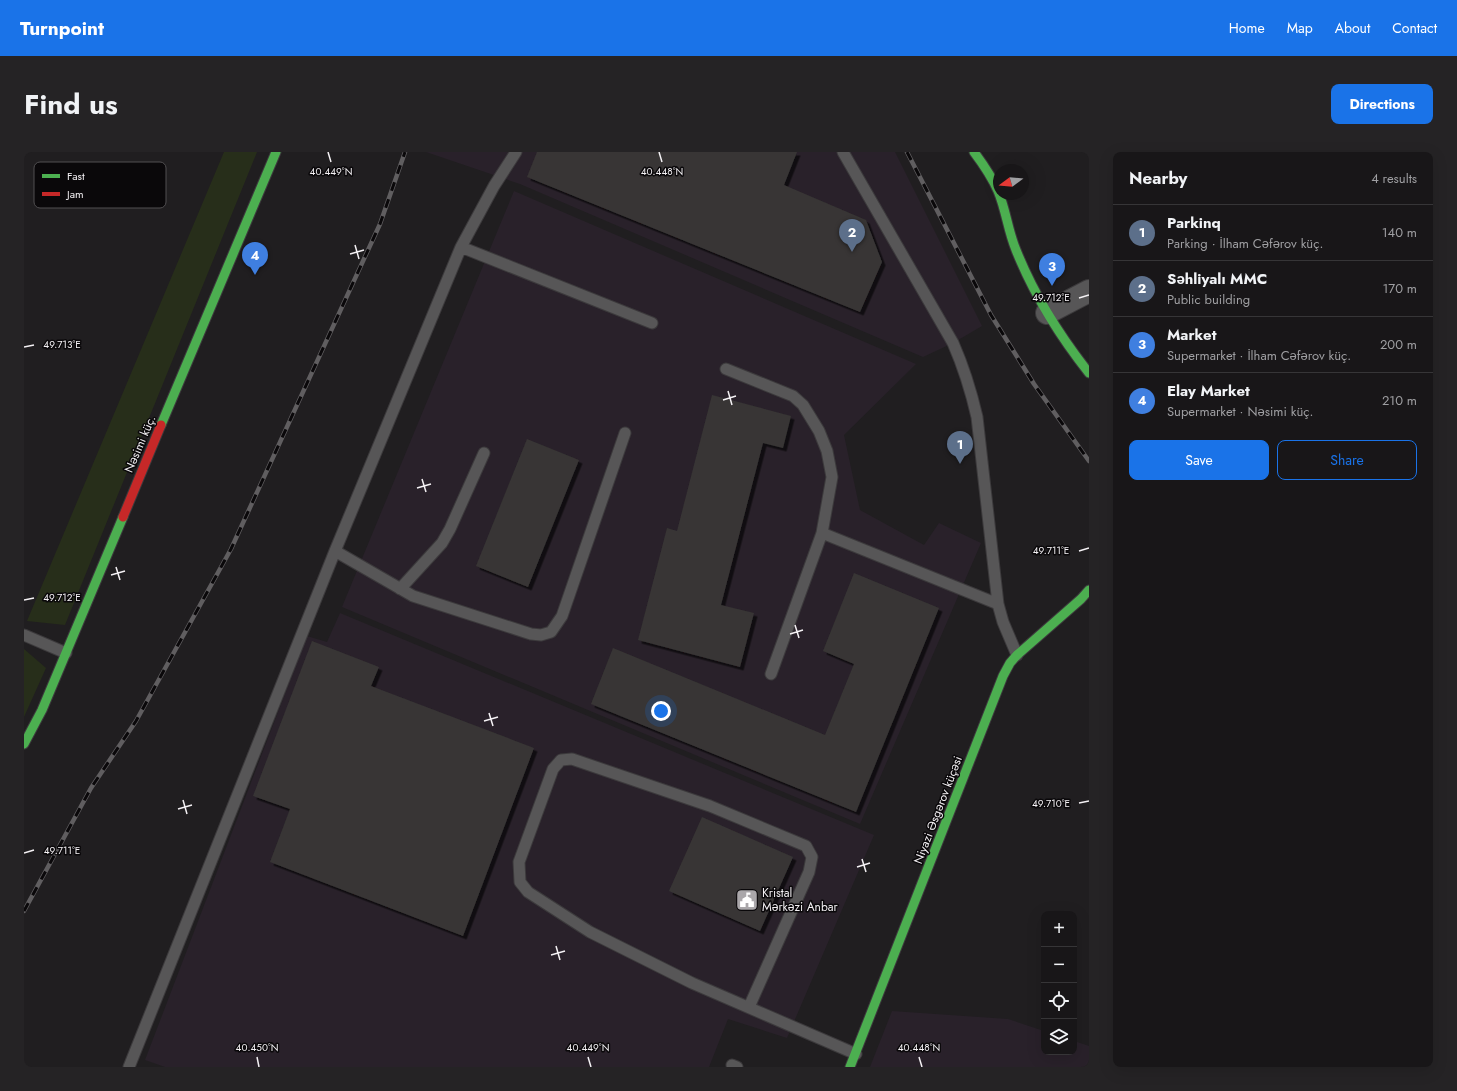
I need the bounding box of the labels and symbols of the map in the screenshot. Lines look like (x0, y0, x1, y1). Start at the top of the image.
legend (34, 162, 166, 208)
text: 40.449°N (310, 164, 352, 179)
text: 40.448°N (641, 164, 683, 179)
north arrow (993, 164, 1029, 200)
text: Fast (67, 168, 85, 184)
text: Jam (65, 186, 84, 202)
pin: 2 (839, 219, 865, 252)
pin: 4 (242, 242, 268, 275)
pin: 3 (1039, 253, 1065, 286)
text: 49.712°E (1032, 290, 1070, 305)
text: 49.713°E (43, 337, 81, 352)
street label: Nəsimi küç. (120, 412, 160, 476)
pin: 1 (947, 431, 973, 464)
text: 49.711°E (1033, 543, 1069, 558)
text: 49.712°E (43, 590, 81, 605)
your location (651, 701, 671, 721)
street label: Niyazi Əsgərov küçəsi (909, 753, 967, 867)
text: 49.710°E (1032, 796, 1070, 811)
text: 49.711°E (44, 843, 80, 858)
place label: Kristal Mərkəzi Anbar (762, 884, 839, 916)
public building icon: Kristal Mərkəzi Anbar (734, 887, 760, 913)
text: 40.450°N (236, 1040, 278, 1055)
text: 40.449°N (567, 1040, 609, 1055)
text: 40.448°N (898, 1040, 940, 1055)

